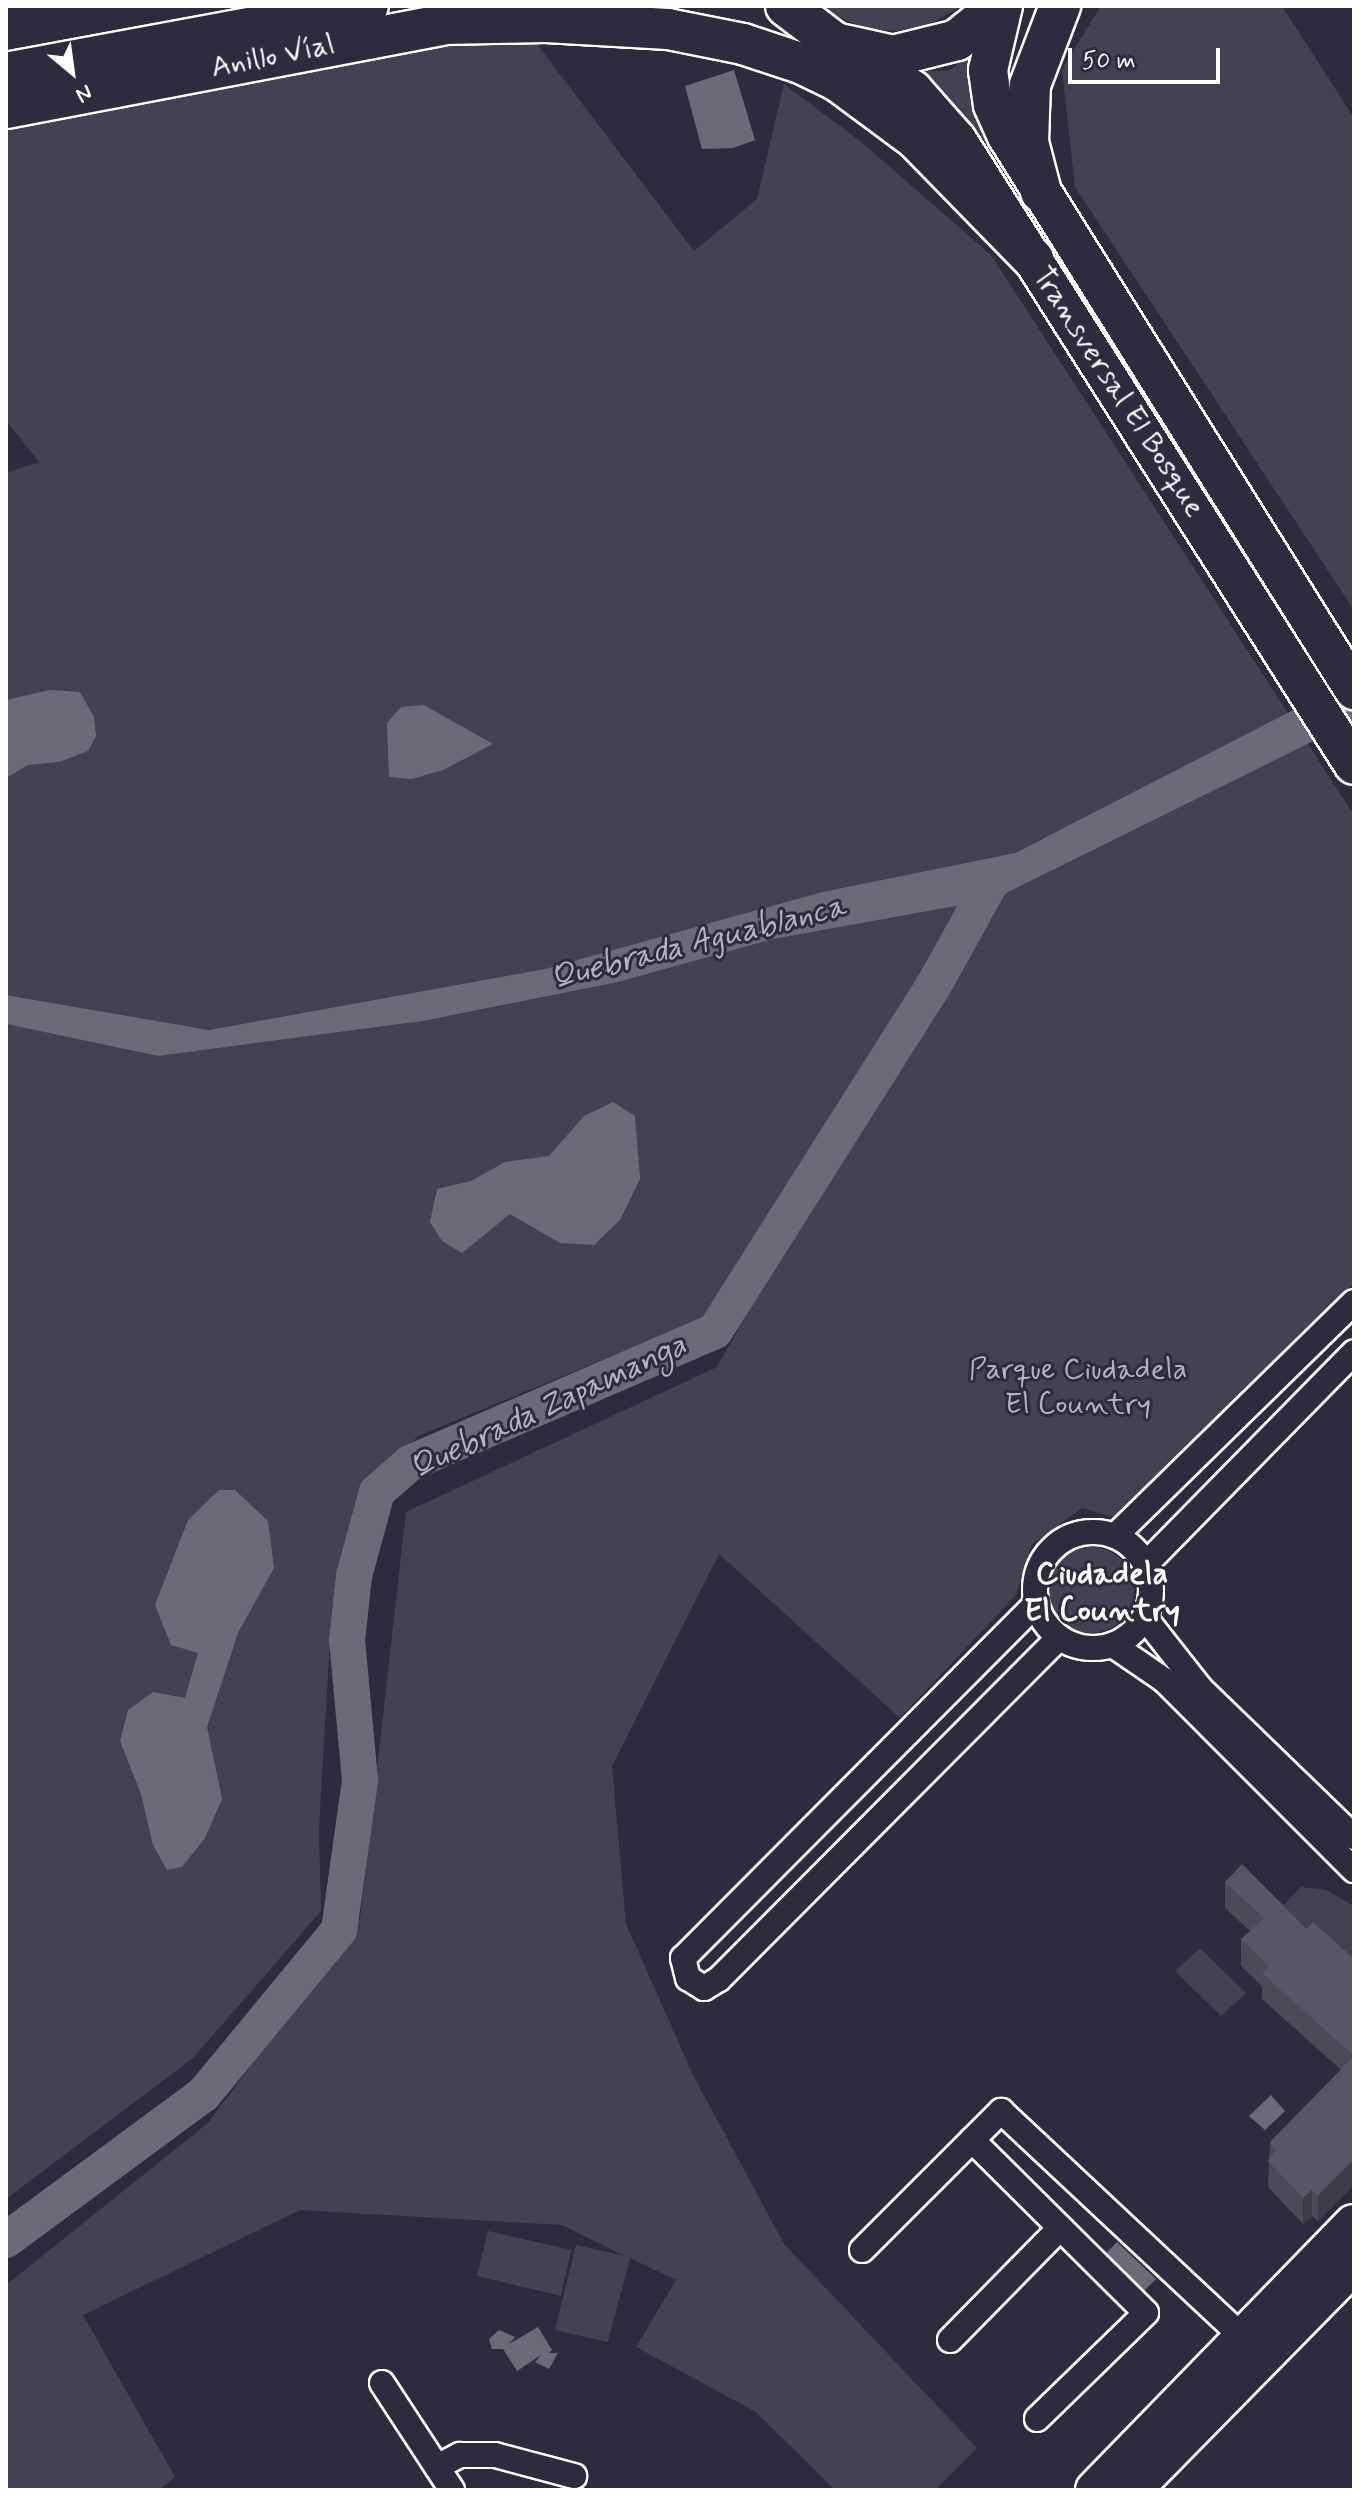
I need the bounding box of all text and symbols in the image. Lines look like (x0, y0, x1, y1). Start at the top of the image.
street label: Anillo Víal (208, 27, 338, 87)
north arrow (32, 32, 112, 112)
scale bar (1072, 32, 1224, 82)
text: 50 m (1082, 46, 1136, 77)
text: N (70, 77, 97, 109)
street label: Transversal El Bosque (1025, 262, 1211, 522)
water label: Quebrada Aguablanca (549, 888, 847, 998)
water label: Quebrada Zapamanga (398, 1323, 698, 1491)
park label: Parque Ciudadela El Country (969, 1352, 1187, 1422)
district label: Ciudadela El Country (1029, 1556, 1175, 1631)

